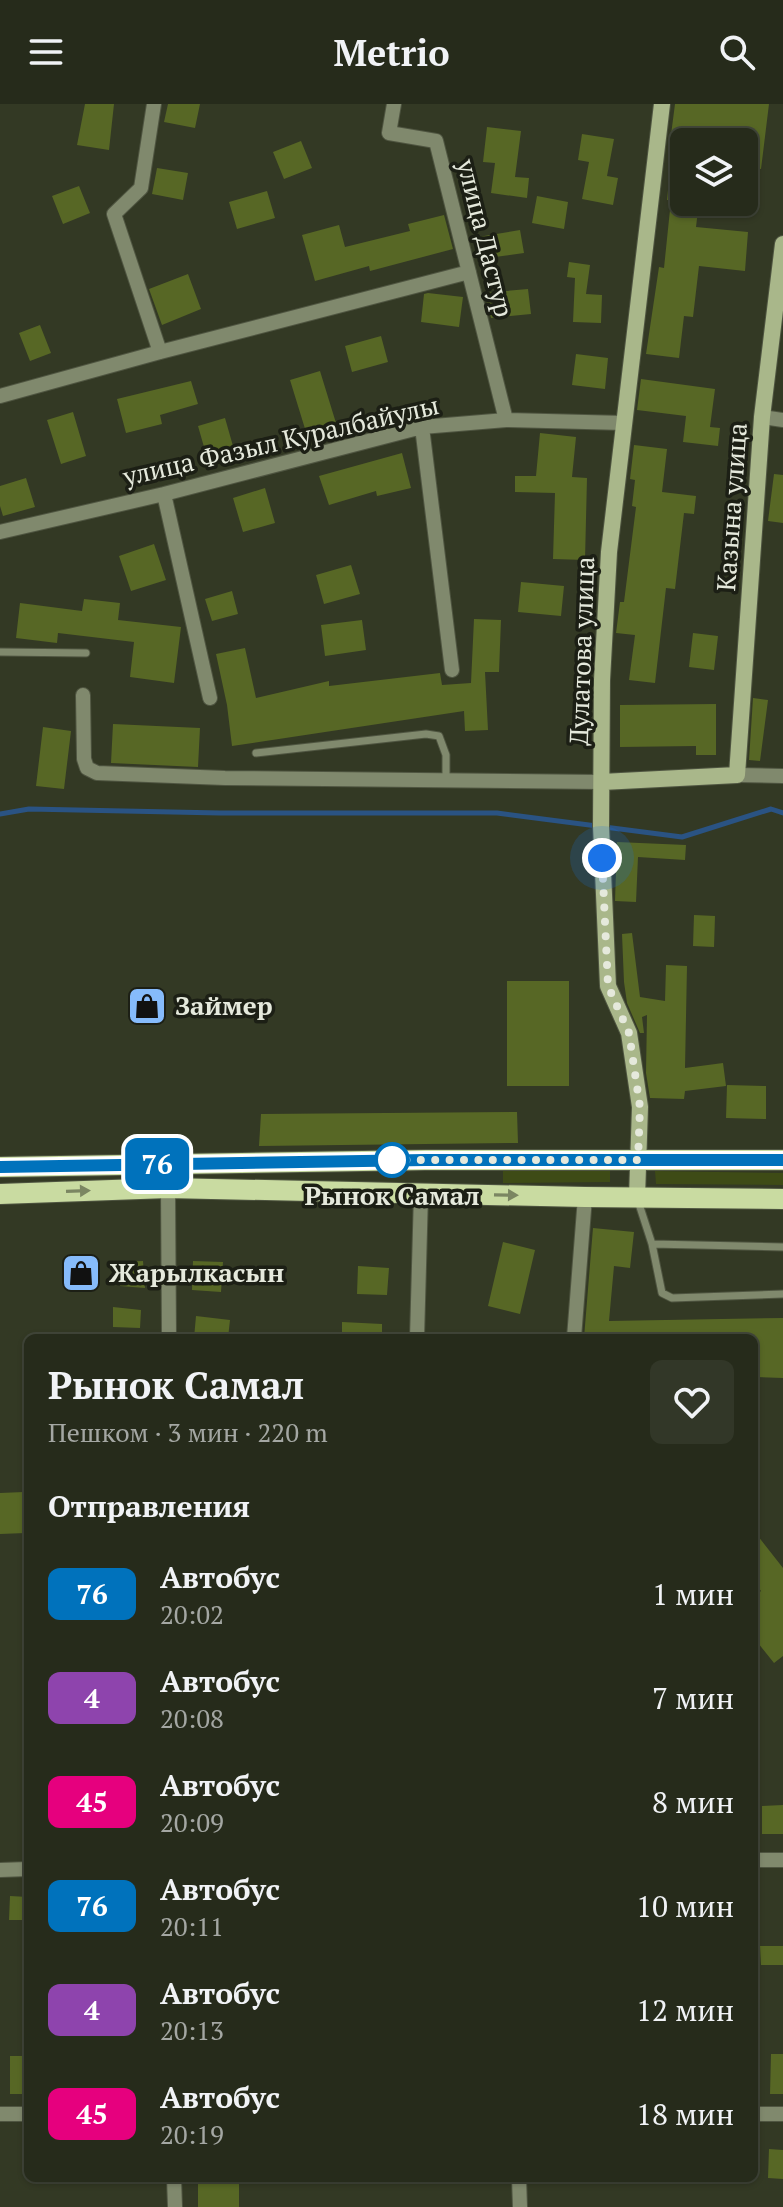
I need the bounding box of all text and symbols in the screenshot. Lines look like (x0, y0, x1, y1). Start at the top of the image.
text: Metrio (333, 29, 450, 76)
icon: menu (24, 30, 68, 74)
icon: search (715, 30, 759, 74)
map controls (670, 128, 758, 216)
button: layers (670, 128, 758, 216)
street label: улица Дастур (450, 154, 522, 320)
street label: улица Фазыл Куралбайулы (119, 387, 442, 493)
street label: Казына улица (708, 422, 754, 592)
street label: Дулатова улица (561, 556, 601, 746)
your location (582, 838, 622, 878)
shop icon: Займер (126, 985, 168, 1027)
place label: Займер (175, 988, 273, 1022)
line badge: 76 (121, 1138, 193, 1190)
marker: Рынок Самал (375, 1143, 409, 1177)
text: 76 (141, 1145, 173, 1182)
place label: Рынок Самал (304, 1178, 480, 1212)
one-way arrow (66, 1185, 91, 1198)
one-way arrow (494, 1189, 519, 1202)
shop icon: Жарылкасын (60, 1252, 102, 1294)
place label: Жарылкасын (109, 1255, 284, 1289)
text: Рынок Самал (48, 1360, 304, 1410)
button: heart (650, 1360, 734, 1444)
text: Пешком · 3 мин · 220 m (48, 1415, 328, 1449)
text: Отправления (48, 1486, 250, 1526)
text: Автобус (160, 1557, 280, 1597)
text: 1 мин (652, 1574, 734, 1614)
text: 76 (76, 1575, 108, 1612)
text: 20:02 (160, 1597, 224, 1631)
text: Автобус (160, 1661, 280, 1701)
text: 7 мин (652, 1678, 734, 1718)
text: 4 (84, 1679, 100, 1716)
text: 20:08 (160, 1701, 224, 1735)
text: Автобус (160, 1765, 280, 1805)
text: 8 мин (652, 1782, 734, 1822)
text: 45 (76, 1783, 108, 1820)
text: 20:09 (160, 1805, 224, 1839)
text: Автобус (160, 1869, 280, 1909)
text: 10 мин (636, 1886, 734, 1926)
text: 76 (76, 1887, 108, 1924)
text: 20:11 (160, 1909, 224, 1943)
text: Автобус (160, 1973, 280, 2013)
text: 12 мин (636, 1990, 734, 2030)
text: 4 (84, 1991, 100, 2028)
text: 20:13 (160, 2013, 224, 2047)
text: Автобус (160, 2077, 280, 2117)
text: 18 мин (636, 2094, 734, 2134)
text: 45 (76, 2095, 108, 2132)
text: 20:19 (160, 2117, 224, 2151)

